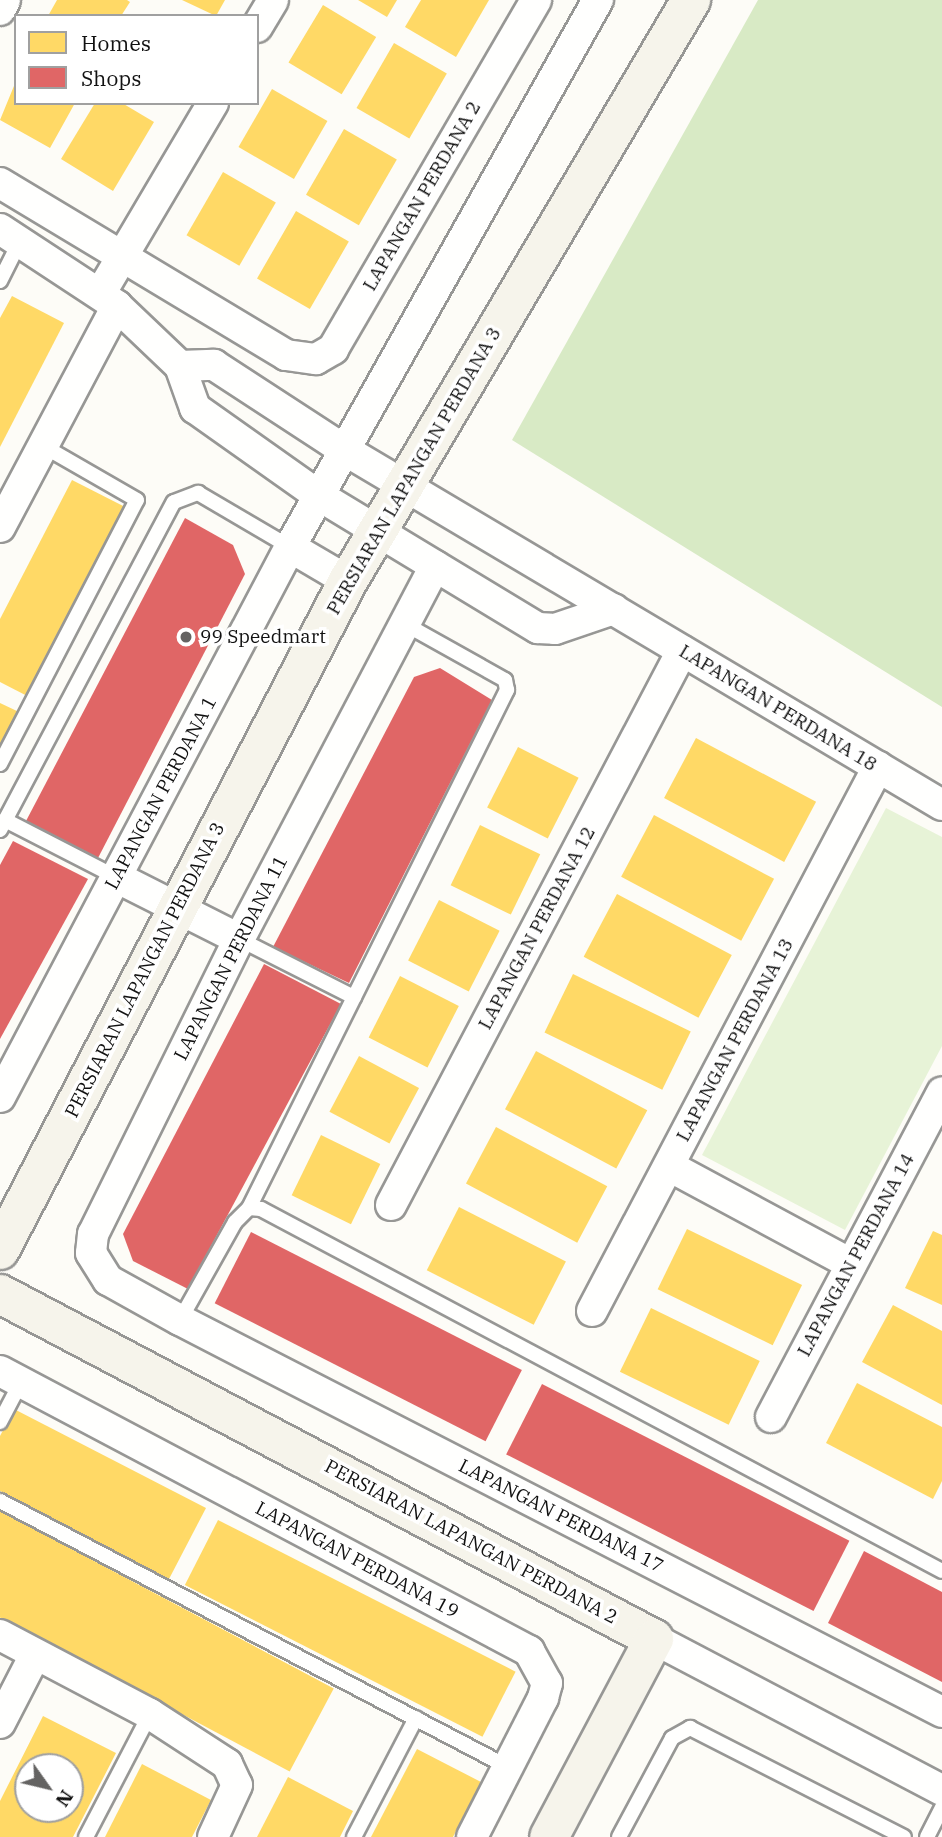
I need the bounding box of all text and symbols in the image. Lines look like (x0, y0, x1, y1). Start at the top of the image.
legend (14, 14, 259, 105)
text: Homes (81, 29, 151, 57)
text: Shops (81, 64, 141, 92)
street label: LAPANGAN PERDANA 2 (358, 97, 486, 295)
street label: PERSIARAN LAPANGAN PERDANA 3 (322, 323, 506, 619)
place label: 99 Speedmart (200, 626, 326, 648)
marker: 99 Speedmart (178, 629, 194, 645)
street label: LAPANGAN PERDANA 18 (675, 640, 881, 776)
street label: LAPANGAN PERDANA 1 (100, 693, 222, 893)
street label: PERSIARAN LAPANGAN PERDANA 3 (60, 819, 230, 1121)
street label: LAPANGAN PERDANA 12 (474, 823, 600, 1033)
street label: LAPANGAN PERDANA 11 (169, 852, 293, 1064)
street label: LAPANGAN PERDANA 13 (672, 935, 798, 1145)
street label: LAPANGAN PERDANA 14 (793, 1150, 919, 1360)
street label: LAPANGAN PERDANA 17 (455, 1454, 667, 1578)
street label: PERSIARAN LAPANGAN PERDANA 2 (321, 1455, 621, 1629)
street label: LAPANGAN PERDANA 19 (252, 1497, 462, 1623)
north arrow (14, 1753, 84, 1823)
text: N (51, 1786, 79, 1812)

